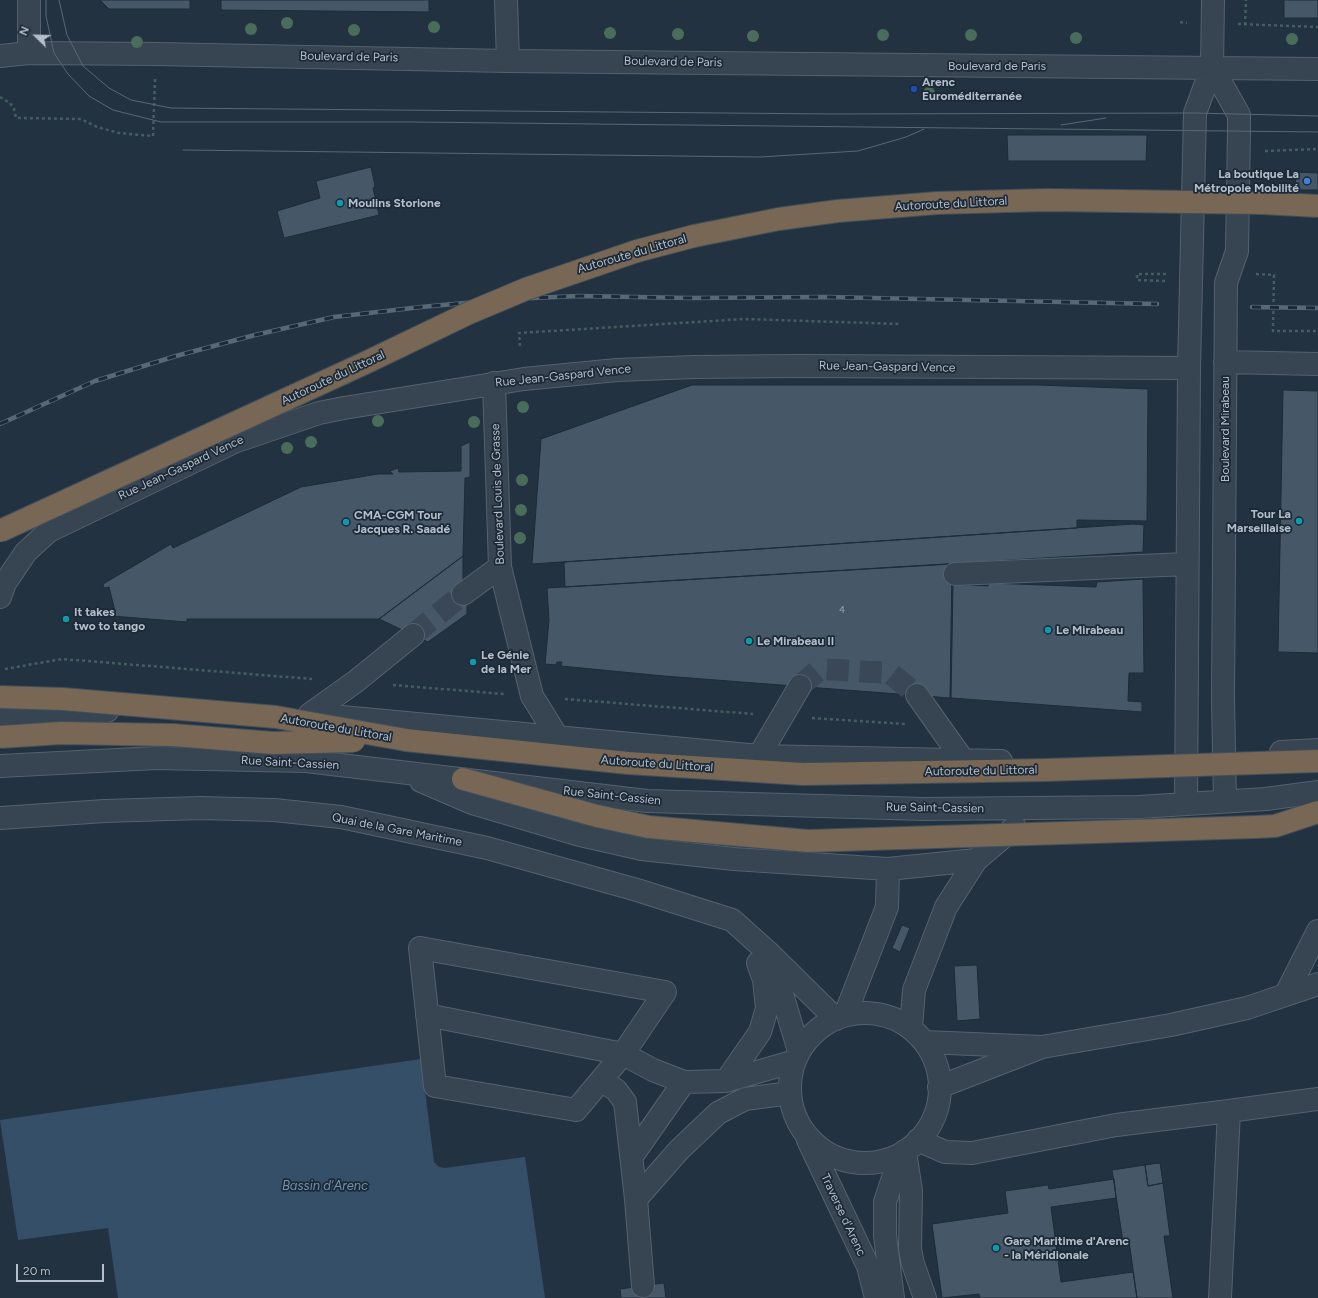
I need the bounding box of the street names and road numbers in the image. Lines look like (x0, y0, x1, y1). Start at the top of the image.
street label: Boulevard de Paris (300, 49, 398, 65)
street label: Boulevard de Paris (624, 54, 722, 70)
street label: Boulevard de Paris (948, 59, 1046, 73)
street label: Autoroute du Littoral (894, 194, 1008, 214)
street label: Autoroute du Littoral (576, 232, 688, 276)
street label: Autoroute du Littoral (279, 348, 387, 408)
street label: Rue Jean-Gaspard Vence (819, 359, 955, 375)
street label: Rue Jean-Gaspard Vence (494, 362, 632, 390)
street label: Boulevard Mirabeau (1218, 376, 1232, 482)
street label: Boulevard Louis de Grasse (488, 423, 508, 565)
street label: Rue Jean-Gaspard Vence (116, 433, 246, 503)
street label: Autoroute du Littoral (279, 711, 393, 745)
street label: Rue Saint-Cassien (241, 753, 339, 773)
street label: Autoroute du Littoral (600, 753, 714, 775)
street label: Autoroute du Littoral (925, 763, 1037, 779)
street label: Rue Saint-Cassien (562, 784, 662, 808)
street label: Rue Saint-Cassien (886, 800, 984, 816)
street label: Quai de la Gare Maritime (331, 810, 463, 850)
street label: Traverse d'Arenc (818, 1171, 868, 1259)

